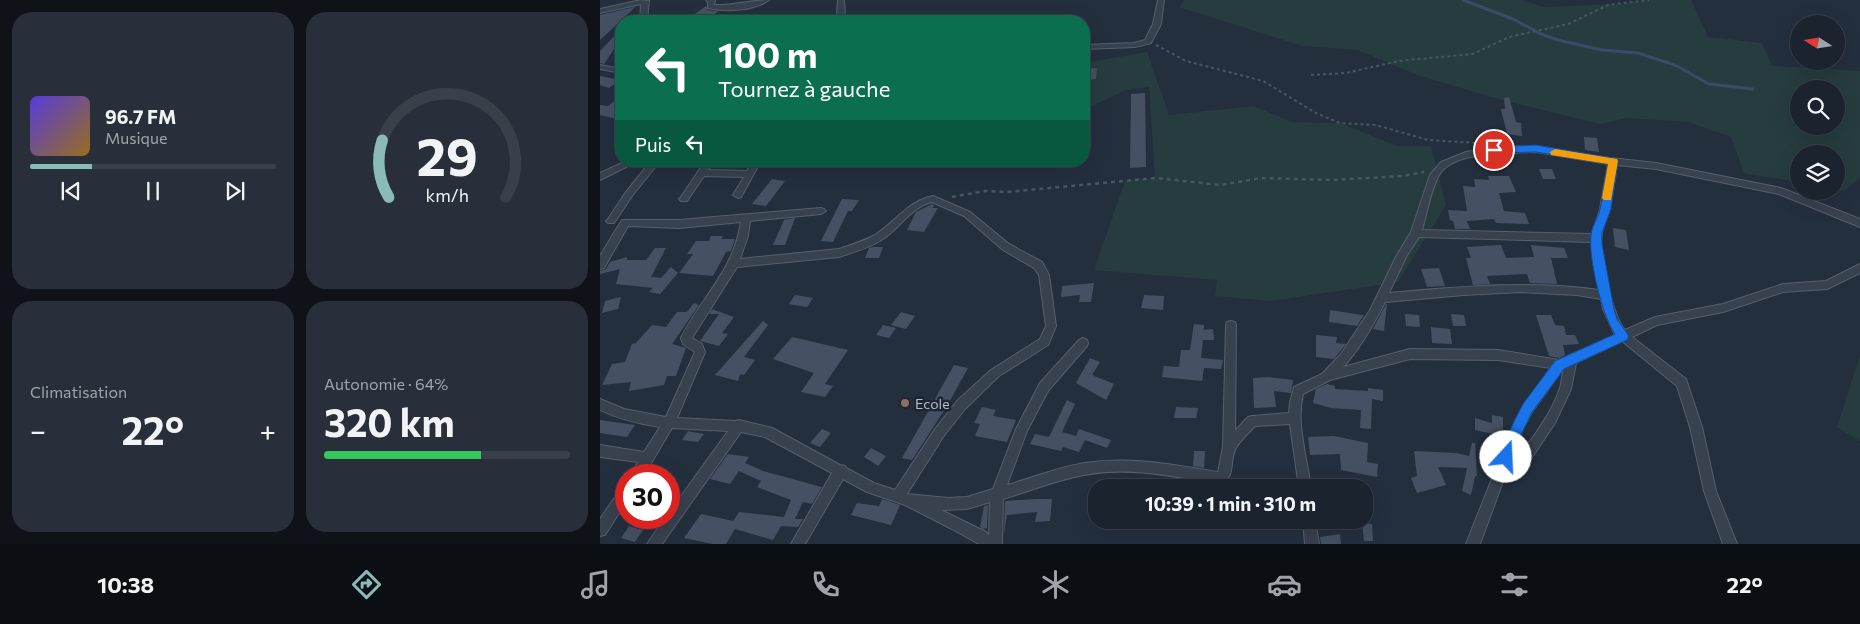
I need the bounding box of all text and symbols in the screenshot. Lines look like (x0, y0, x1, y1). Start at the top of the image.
north arrow (1790, 15, 1845, 70)
map controls (1790, 15, 1845, 200)
text: 100 m (718, 32, 818, 75)
icon: left (635, 35, 700, 100)
text: Tournez à gauche (718, 75, 890, 102)
button: search (1790, 80, 1845, 135)
text: 96.7 FM (105, 105, 176, 128)
text: 29 (416, 123, 478, 187)
text: Musique (105, 128, 167, 147)
pin (1473, 129, 1515, 171)
icon: left (681, 130, 709, 158)
text: Puis (635, 133, 671, 156)
icon: arrive (1480, 136, 1508, 164)
button: layers (1790, 145, 1845, 200)
icon: previous (57, 177, 85, 205)
icon: pause (139, 177, 167, 205)
icon: next (221, 177, 249, 205)
text: km/h (425, 184, 469, 206)
text: Autonomie · 64% (324, 374, 448, 393)
text: Climatisation (30, 382, 127, 401)
place label: Ecole (915, 395, 950, 412)
marker: Ecole (899, 397, 911, 409)
text: 320 km (324, 398, 455, 445)
text: 22° (121, 406, 184, 453)
text: − (30, 413, 46, 447)
text: + (260, 413, 276, 447)
position arrow (1479, 430, 1531, 482)
speed limit sign: 30 (615, 464, 680, 529)
text: 10:39 · 1 min · 310 m (1145, 492, 1316, 515)
icon: directions (349, 567, 384, 602)
icon: music (578, 567, 613, 602)
icon: phone (808, 567, 843, 602)
icon: climate (1038, 567, 1073, 602)
icon: car (1267, 567, 1302, 602)
icon: filters (1497, 567, 1532, 602)
text: 10:38 (97, 571, 154, 598)
text: 22° (1726, 571, 1763, 598)

